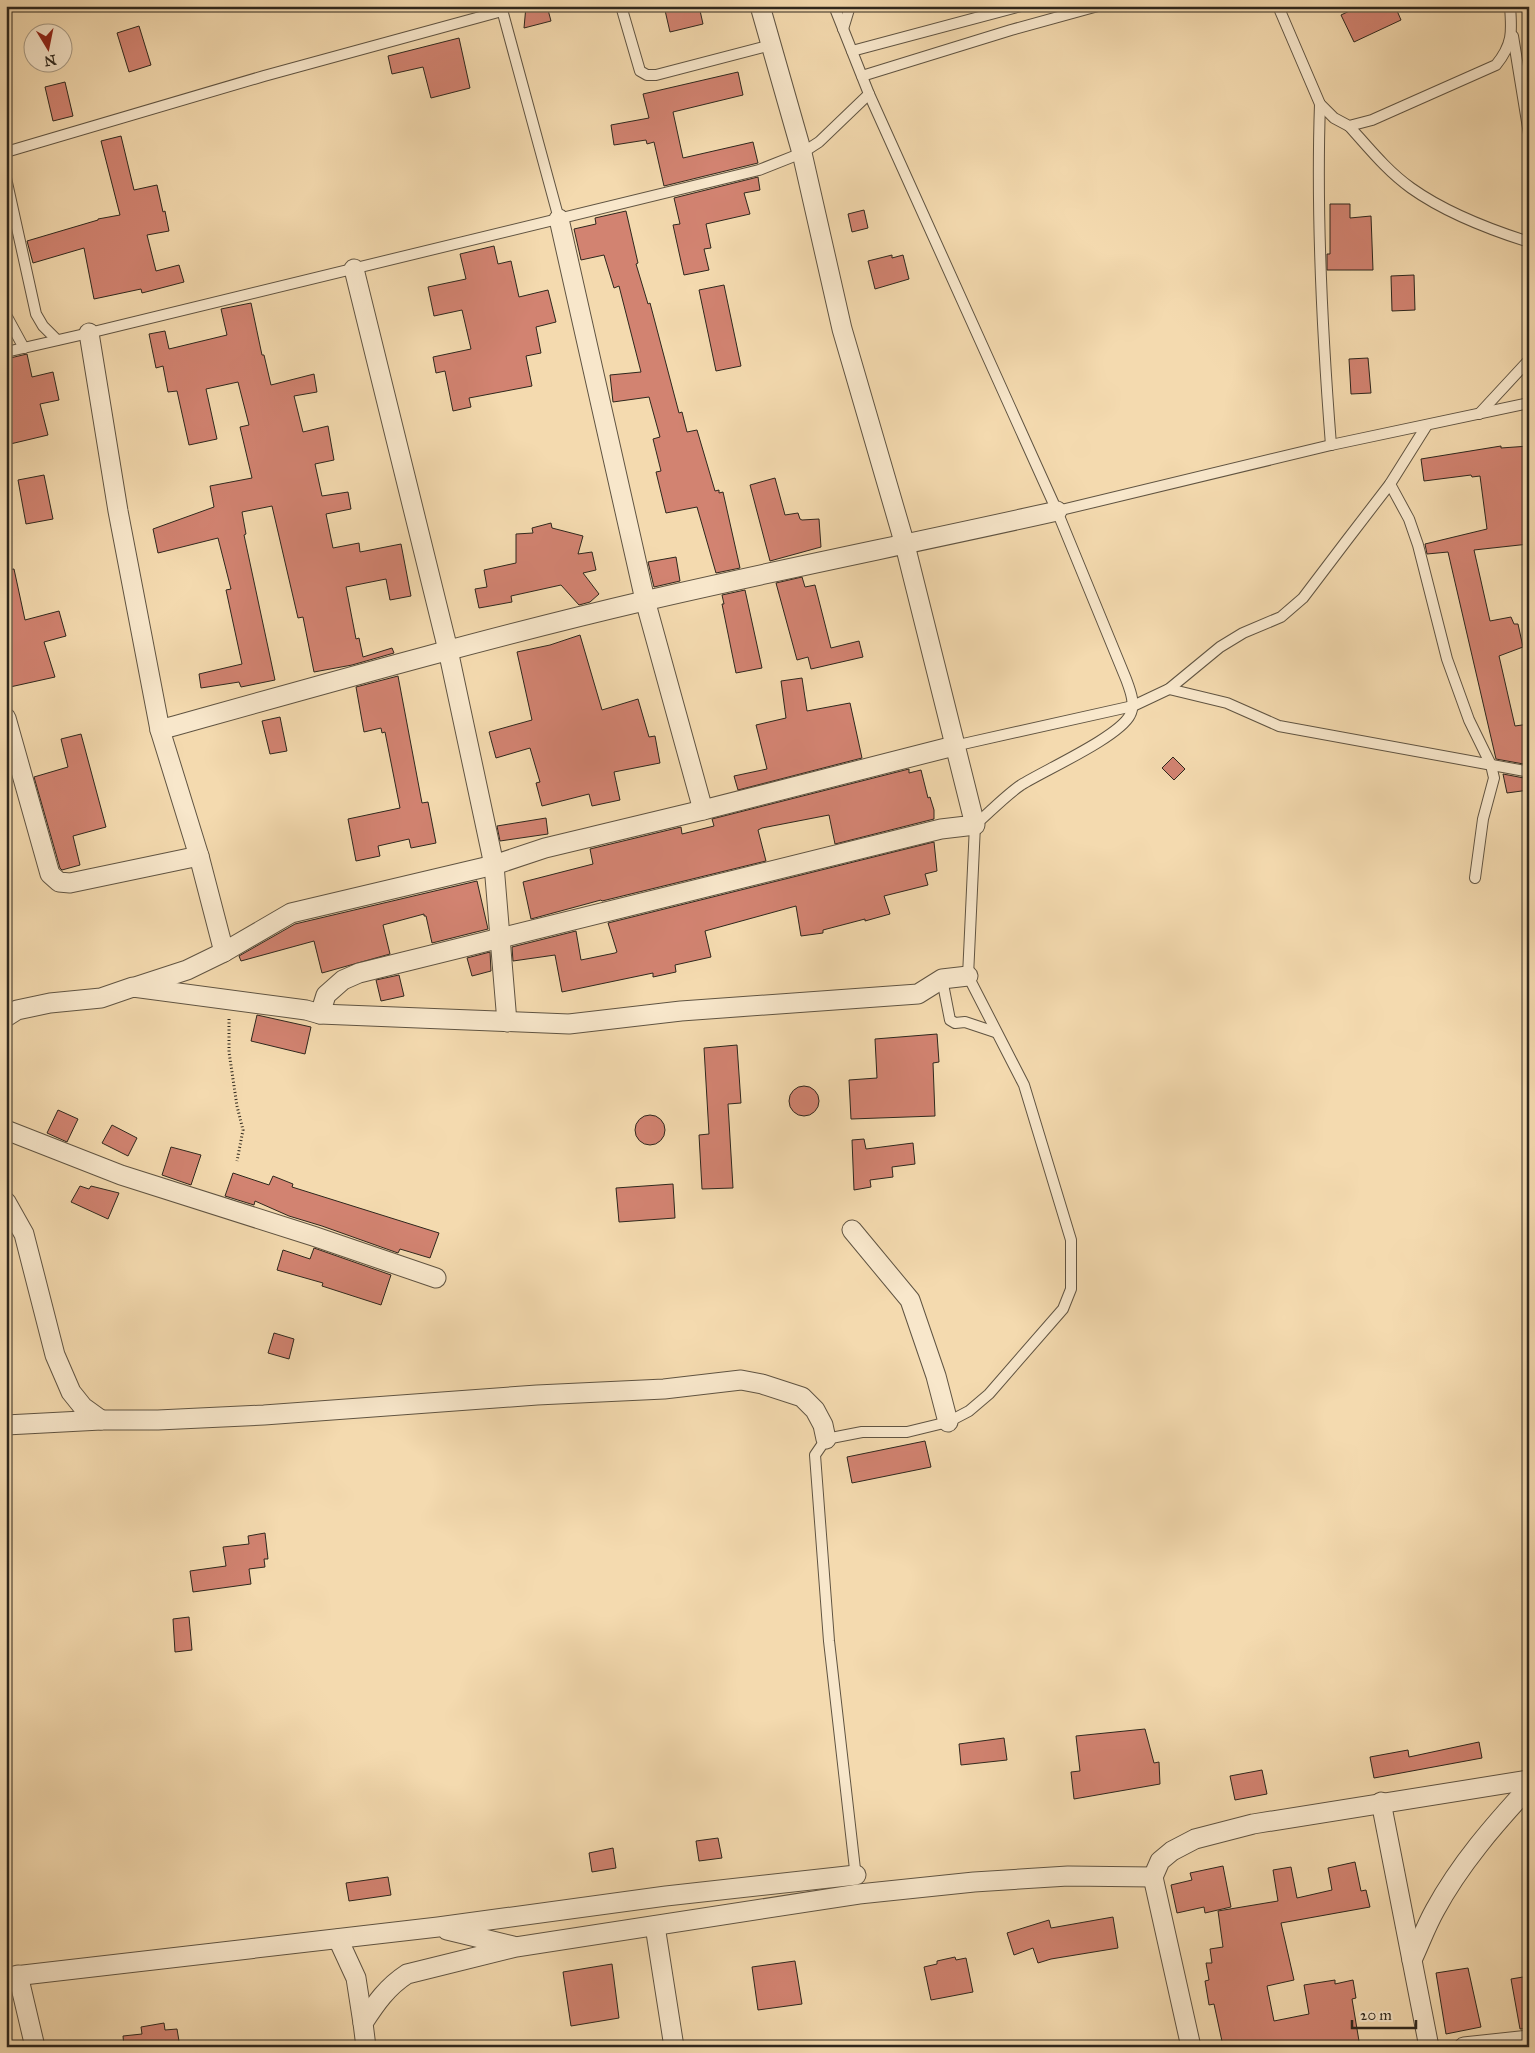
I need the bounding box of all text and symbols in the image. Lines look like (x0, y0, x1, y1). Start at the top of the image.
north arrow (22, 22, 72, 72)
text: N (43, 51, 57, 70)
scale bar (1352, 1998, 1416, 2030)
text: 20 m (1360, 2006, 1392, 2024)

